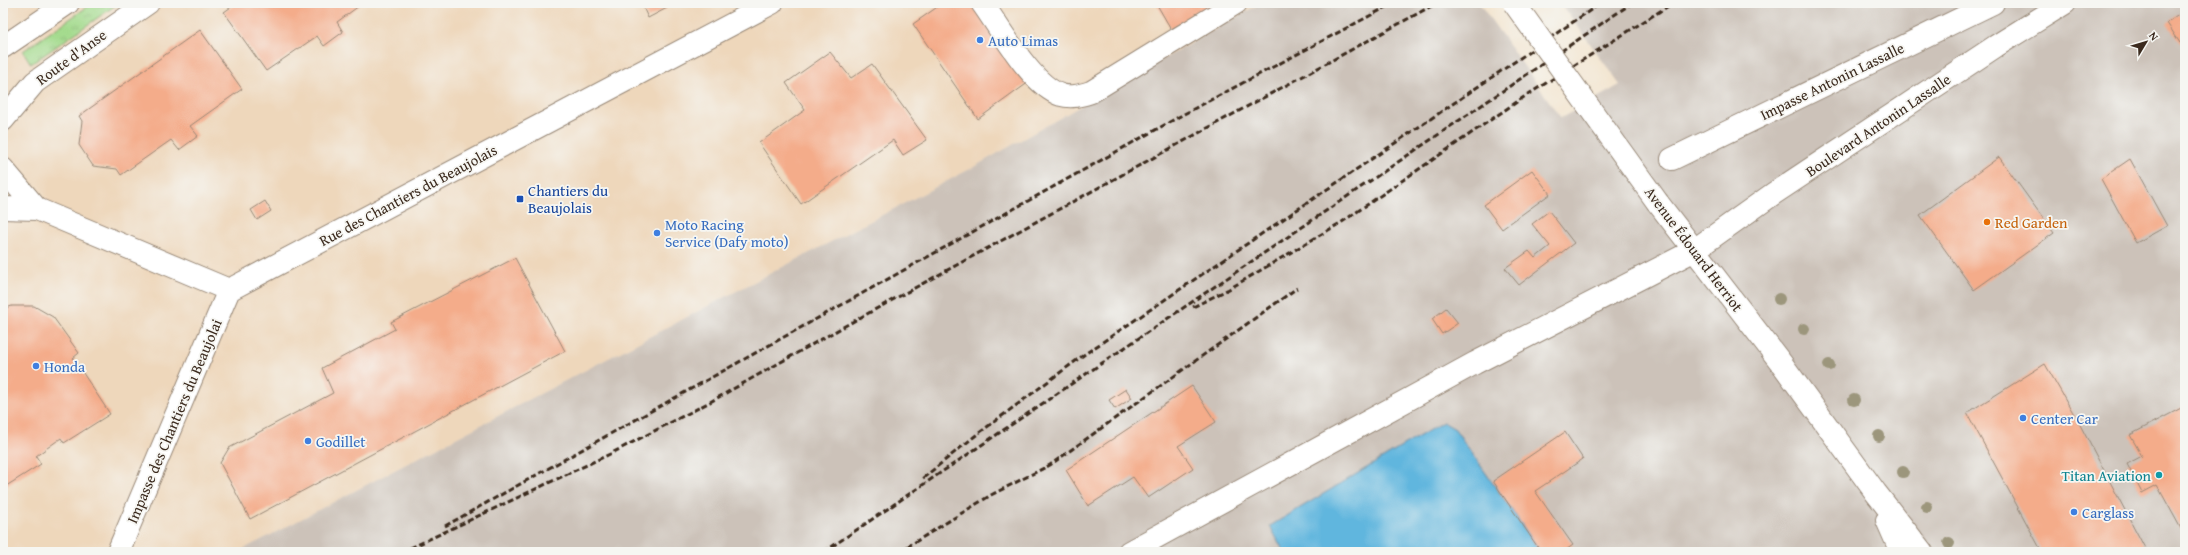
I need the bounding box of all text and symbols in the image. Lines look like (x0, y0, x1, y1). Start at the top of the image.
north arrow (2126, 22, 2166, 62)
street label: Route d'Anse (31, 24, 111, 90)
text: N (2145, 28, 2163, 44)
place label: Auto Limas (988, 30, 1058, 51)
marker: Auto Limas (975, 35, 985, 45)
street label: Impasse Antonin Lassalle (1756, 37, 1908, 125)
street label: Boulevard Antonin Lassalle (1801, 69, 1955, 181)
street label: Rue des Chantiers du Beaujolais (315, 139, 501, 251)
place label: Chantiers du Beaujolais (528, 180, 609, 218)
street label: Avenue Édouard Herriot (1640, 182, 1748, 316)
marker: Chantiers du Beaujolais (515, 194, 525, 204)
place label: Red Garden (1995, 212, 2068, 233)
place label: Moto Racing Service (Dafy moto) (665, 214, 789, 252)
marker: Red Garden (1982, 217, 1992, 227)
marker: Moto Racing Service (Dafy moto) (652, 228, 662, 238)
street label: Impasse des Chantiers du Beaujolai (121, 316, 227, 526)
place label: Honda (44, 356, 85, 377)
marker: Honda (31, 361, 41, 371)
place label: Center Car (2031, 408, 2098, 429)
marker: Center Car (2018, 413, 2028, 423)
place label: Godillet (316, 431, 366, 452)
marker: Godillet (303, 436, 313, 446)
place label: Titan Aviation (2062, 465, 2152, 486)
marker: Titan Aviation (2154, 470, 2164, 480)
place label: Carglass (2082, 502, 2134, 523)
marker: Carglass (2069, 507, 2079, 517)

